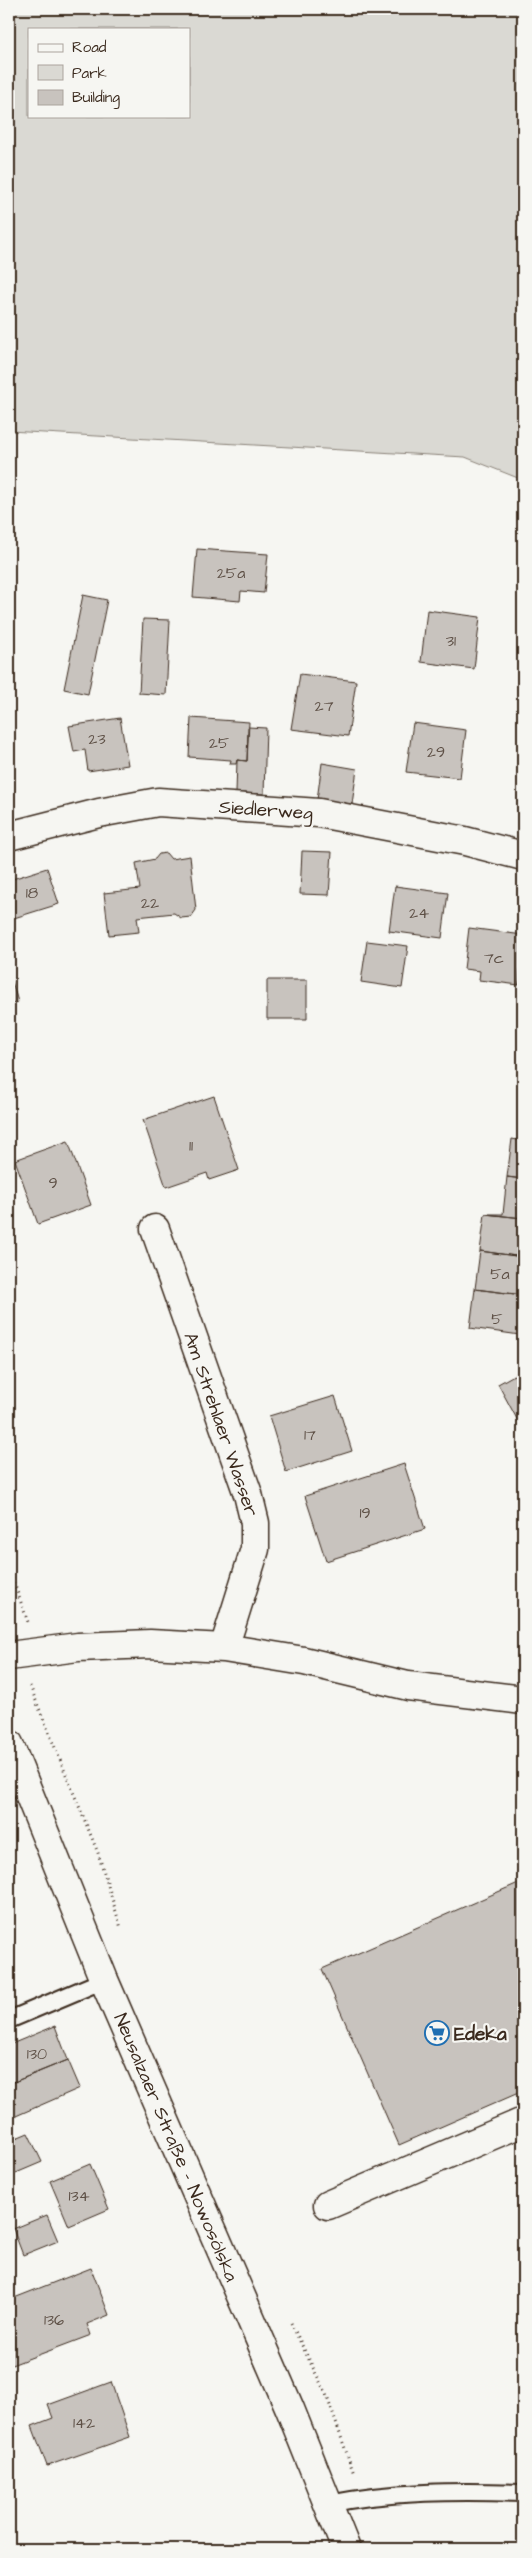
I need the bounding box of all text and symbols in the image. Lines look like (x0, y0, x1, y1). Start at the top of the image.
legend (28, 28, 190, 118)
text: Road (72, 37, 107, 58)
text: Park (72, 63, 107, 84)
text: Building (72, 87, 120, 109)
house number: 25a (217, 562, 245, 584)
house number: 31 (446, 630, 456, 652)
house number: 27 (315, 695, 334, 717)
house number: 23 (88, 728, 106, 750)
house number: 25 (209, 732, 230, 754)
house number: 29 (427, 741, 445, 763)
street label: Siedlerweg (218, 794, 314, 828)
house number: 18 (26, 882, 38, 904)
house number: 22 (141, 892, 159, 914)
house number: 24 (409, 902, 429, 924)
house number: 7c (484, 947, 504, 969)
house number: 11 (189, 1135, 193, 1157)
house number: 9 (48, 1172, 58, 1194)
house number: 5a (490, 1263, 510, 1285)
house number: 5 (491, 1308, 503, 1330)
street label: Am Strehlaer Wasser (176, 1329, 265, 1521)
house number: 17 (304, 1424, 316, 1446)
house number: 19 (359, 1502, 371, 1524)
street label: Neusalzaer Straße - Nowosólska (107, 2009, 245, 2286)
supermarket icon: Edeka (424, 2020, 450, 2046)
place label: Edeka (454, 2021, 507, 2048)
house number: 130 (27, 2043, 47, 2065)
house number: 134 (68, 2185, 90, 2207)
house number: 136 (44, 2309, 64, 2331)
house number: 142 (73, 2412, 95, 2434)

